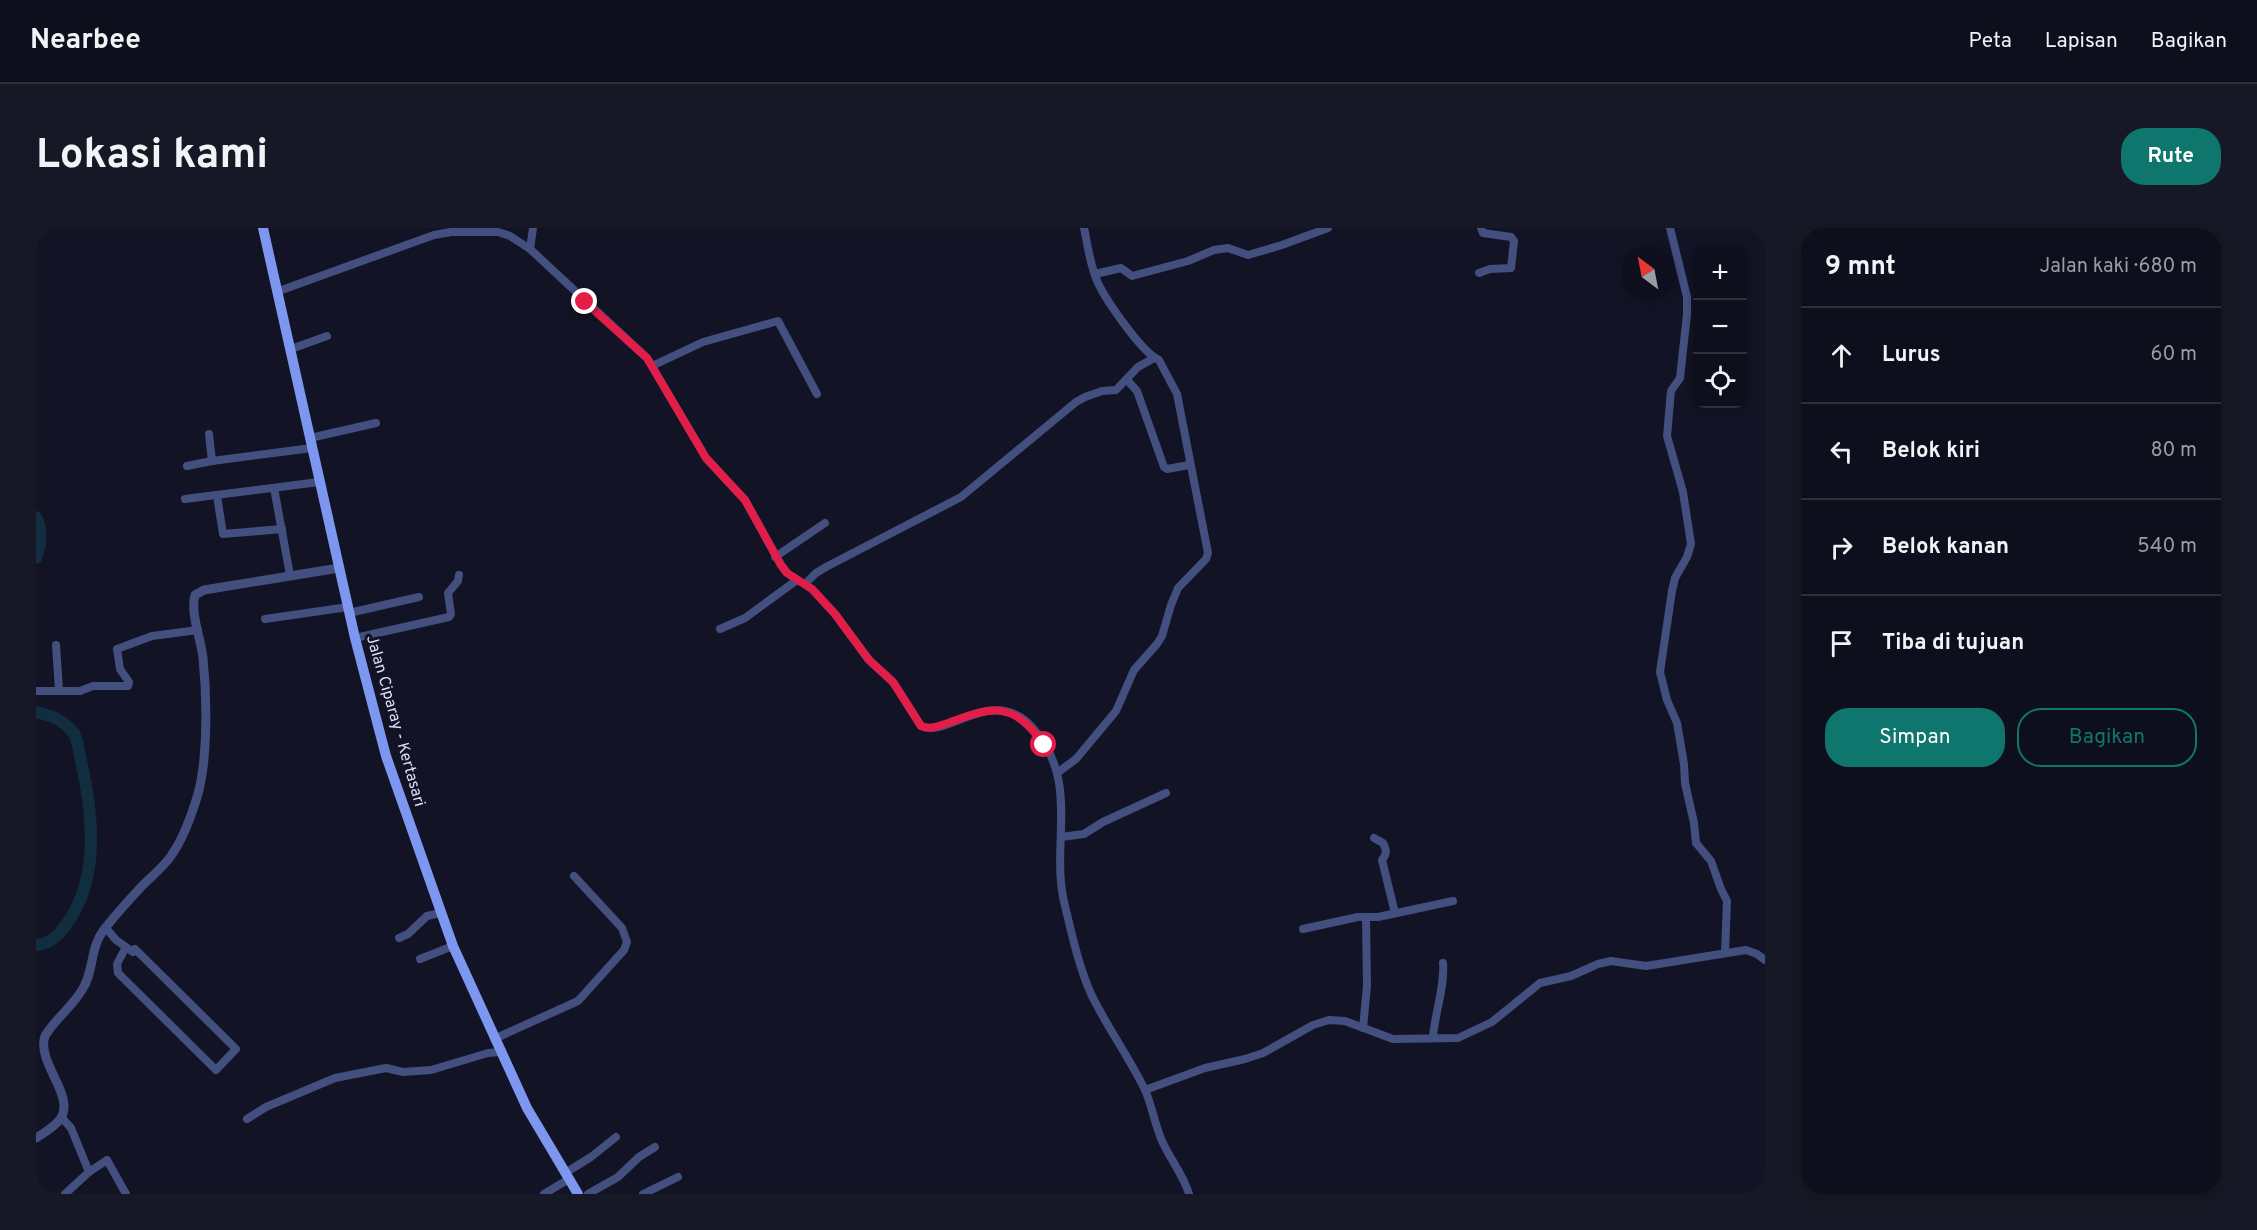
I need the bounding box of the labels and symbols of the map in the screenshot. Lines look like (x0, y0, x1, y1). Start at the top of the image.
north arrow (1621, 246, 1675, 300)
route end (571, 288, 597, 314)
street label: Jalan Ciparay - Kertasari (361, 633, 429, 809)
route start (1030, 731, 1056, 757)

